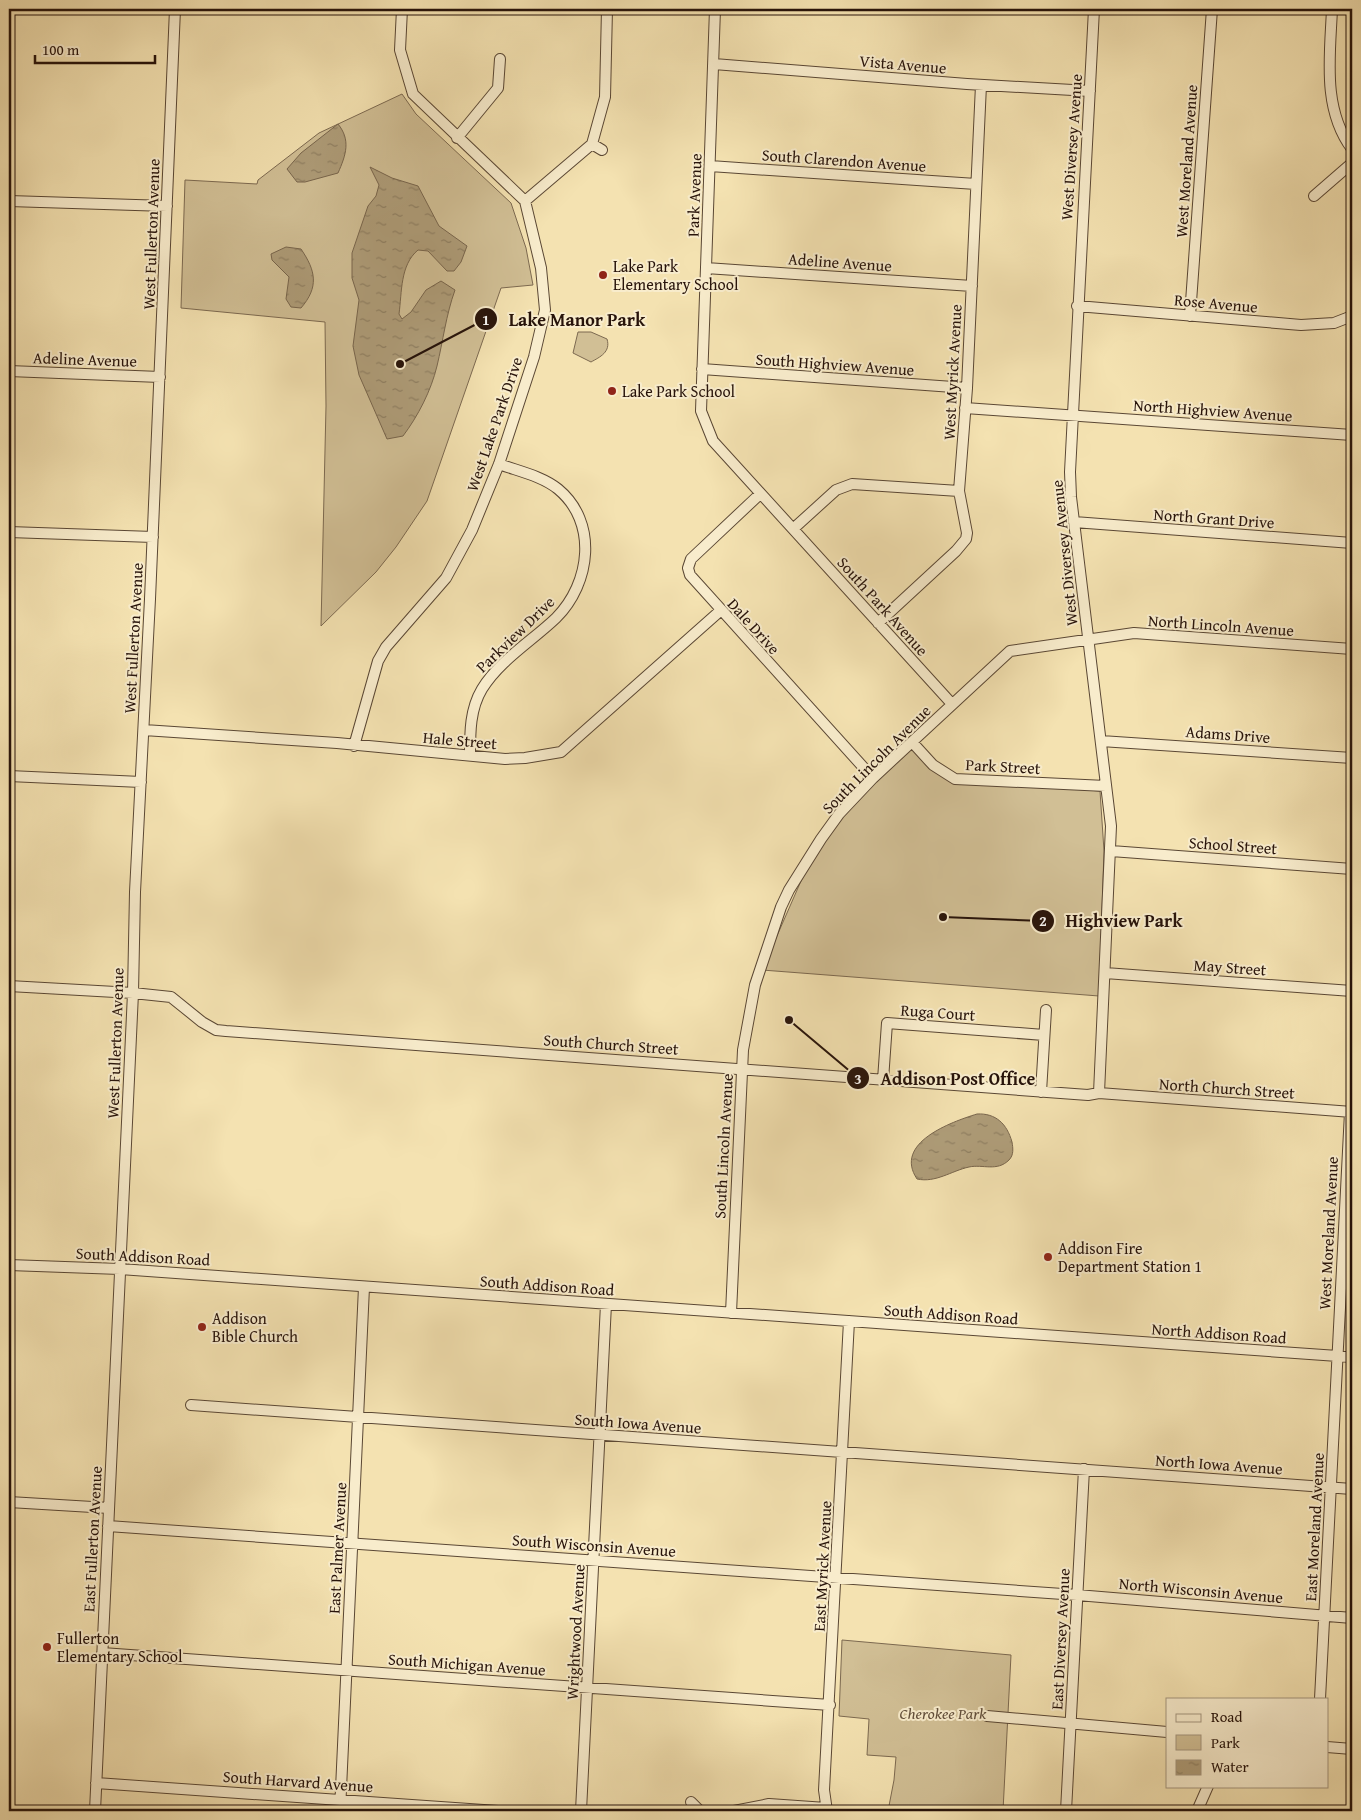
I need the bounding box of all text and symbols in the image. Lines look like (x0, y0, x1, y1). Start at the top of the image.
scale bar (35, 32, 155, 64)
text: 100 m (42, 39, 80, 60)
street label: Vista Avenue (859, 48, 947, 80)
street label: West Diversey Avenue (1054, 73, 1088, 221)
street label: West Moreland Avenue (1169, 84, 1203, 238)
street label: South Clarendon Avenue (761, 142, 927, 178)
street label: Park Avenue (681, 153, 707, 237)
street label: West Fullerton Avenue (136, 158, 166, 310)
street label: Adeline Avenue (787, 246, 893, 278)
place label: Lake Park Elementary School (613, 254, 739, 296)
marker: Lake Park Elementary School (597, 269, 609, 281)
street label: Rose Avenue (1173, 287, 1259, 319)
callout: Lake Manor Park (474, 303, 655, 336)
street label: West Myrick Avenue (936, 304, 968, 440)
text: Lake Manor Park (509, 306, 646, 333)
text: 1 (482, 309, 490, 330)
street label: Adeline Avenue (33, 345, 137, 373)
street label: South Highview Avenue (755, 346, 915, 382)
street label: West Lake Park Drive (460, 354, 528, 494)
place label: Lake Park School (622, 379, 736, 403)
marker: Lake Park School (606, 385, 618, 397)
street label: North Highview Avenue (1133, 392, 1293, 428)
street label: West Diversey Avenue (1044, 479, 1084, 627)
street label: North Grant Drive (1153, 502, 1275, 534)
street label: South Park Avenue (832, 551, 934, 661)
street label: West Fullerton Avenue (117, 562, 149, 714)
street label: Parkview Drive (470, 590, 560, 678)
street label: Dale Drive (722, 592, 786, 660)
street label: North Lincoln Avenue (1147, 608, 1295, 642)
street label: South Lincoln Avenue (816, 699, 936, 819)
street label: Adams Drive (1185, 719, 1271, 749)
street label: Hale Street (422, 725, 498, 755)
street label: Park Street (965, 752, 1041, 780)
street label: School Street (1188, 830, 1278, 860)
callout: Highview Park (1030, 904, 1192, 937)
text: Highview Park (1066, 907, 1183, 934)
text: 2 (1039, 910, 1047, 931)
street label: May Street (1193, 952, 1267, 982)
street label: West Fullerton Avenue (100, 967, 130, 1119)
street label: Ruga Court (900, 997, 976, 1027)
street label: South Church Street (543, 1027, 680, 1061)
callout: Addison Post Office (846, 1062, 1046, 1095)
text: Addison Post Office (881, 1065, 1036, 1092)
text: 3 (854, 1068, 862, 1089)
street label: North Church Street (1158, 1071, 1296, 1105)
street label: South Lincoln Avenue (707, 1073, 739, 1219)
street label: West Moreland Avenue (1312, 1156, 1344, 1310)
place label: Addison Fire Department Station 1 (1058, 1236, 1202, 1278)
street label: South Addison Road (75, 1240, 211, 1272)
marker: Addison Fire Department Station 1 (1042, 1251, 1054, 1263)
street label: South Addison Road (479, 1268, 615, 1302)
street label: South Addison Road (883, 1297, 1019, 1331)
place label: Addison Bible Church (212, 1306, 298, 1348)
street label: North Addison Road (1151, 1316, 1288, 1350)
marker: Addison Bible Church (196, 1321, 208, 1333)
street label: South Iowa Avenue (574, 1407, 702, 1439)
street label: North Iowa Avenue (1155, 1448, 1283, 1480)
street label: East Moreland Avenue (1298, 1452, 1330, 1602)
street label: East Fullerton Avenue (76, 1465, 108, 1613)
street label: East Palmer Avenue (322, 1482, 352, 1614)
street label: East Myrick Avenue (807, 1500, 837, 1632)
street label: South Wisconsin Avenue (511, 1527, 677, 1563)
street label: Wrightwood Avenue (559, 1563, 591, 1701)
street label: East Diversey Avenue (1044, 1568, 1076, 1710)
street label: North Wisconsin Avenue (1118, 1571, 1284, 1609)
place label: Fullerton Elementary School (57, 1626, 183, 1668)
marker: Fullerton Elementary School (41, 1641, 53, 1653)
street label: South Michigan Avenue (387, 1647, 547, 1681)
legend (1166, 1698, 1328, 1788)
park label: Cherokee Park (900, 1701, 987, 1725)
text: Road (1211, 1706, 1242, 1727)
text: Park (1211, 1732, 1240, 1753)
text: Water (1211, 1756, 1249, 1777)
street label: South Harvard Avenue (222, 1764, 374, 1798)

